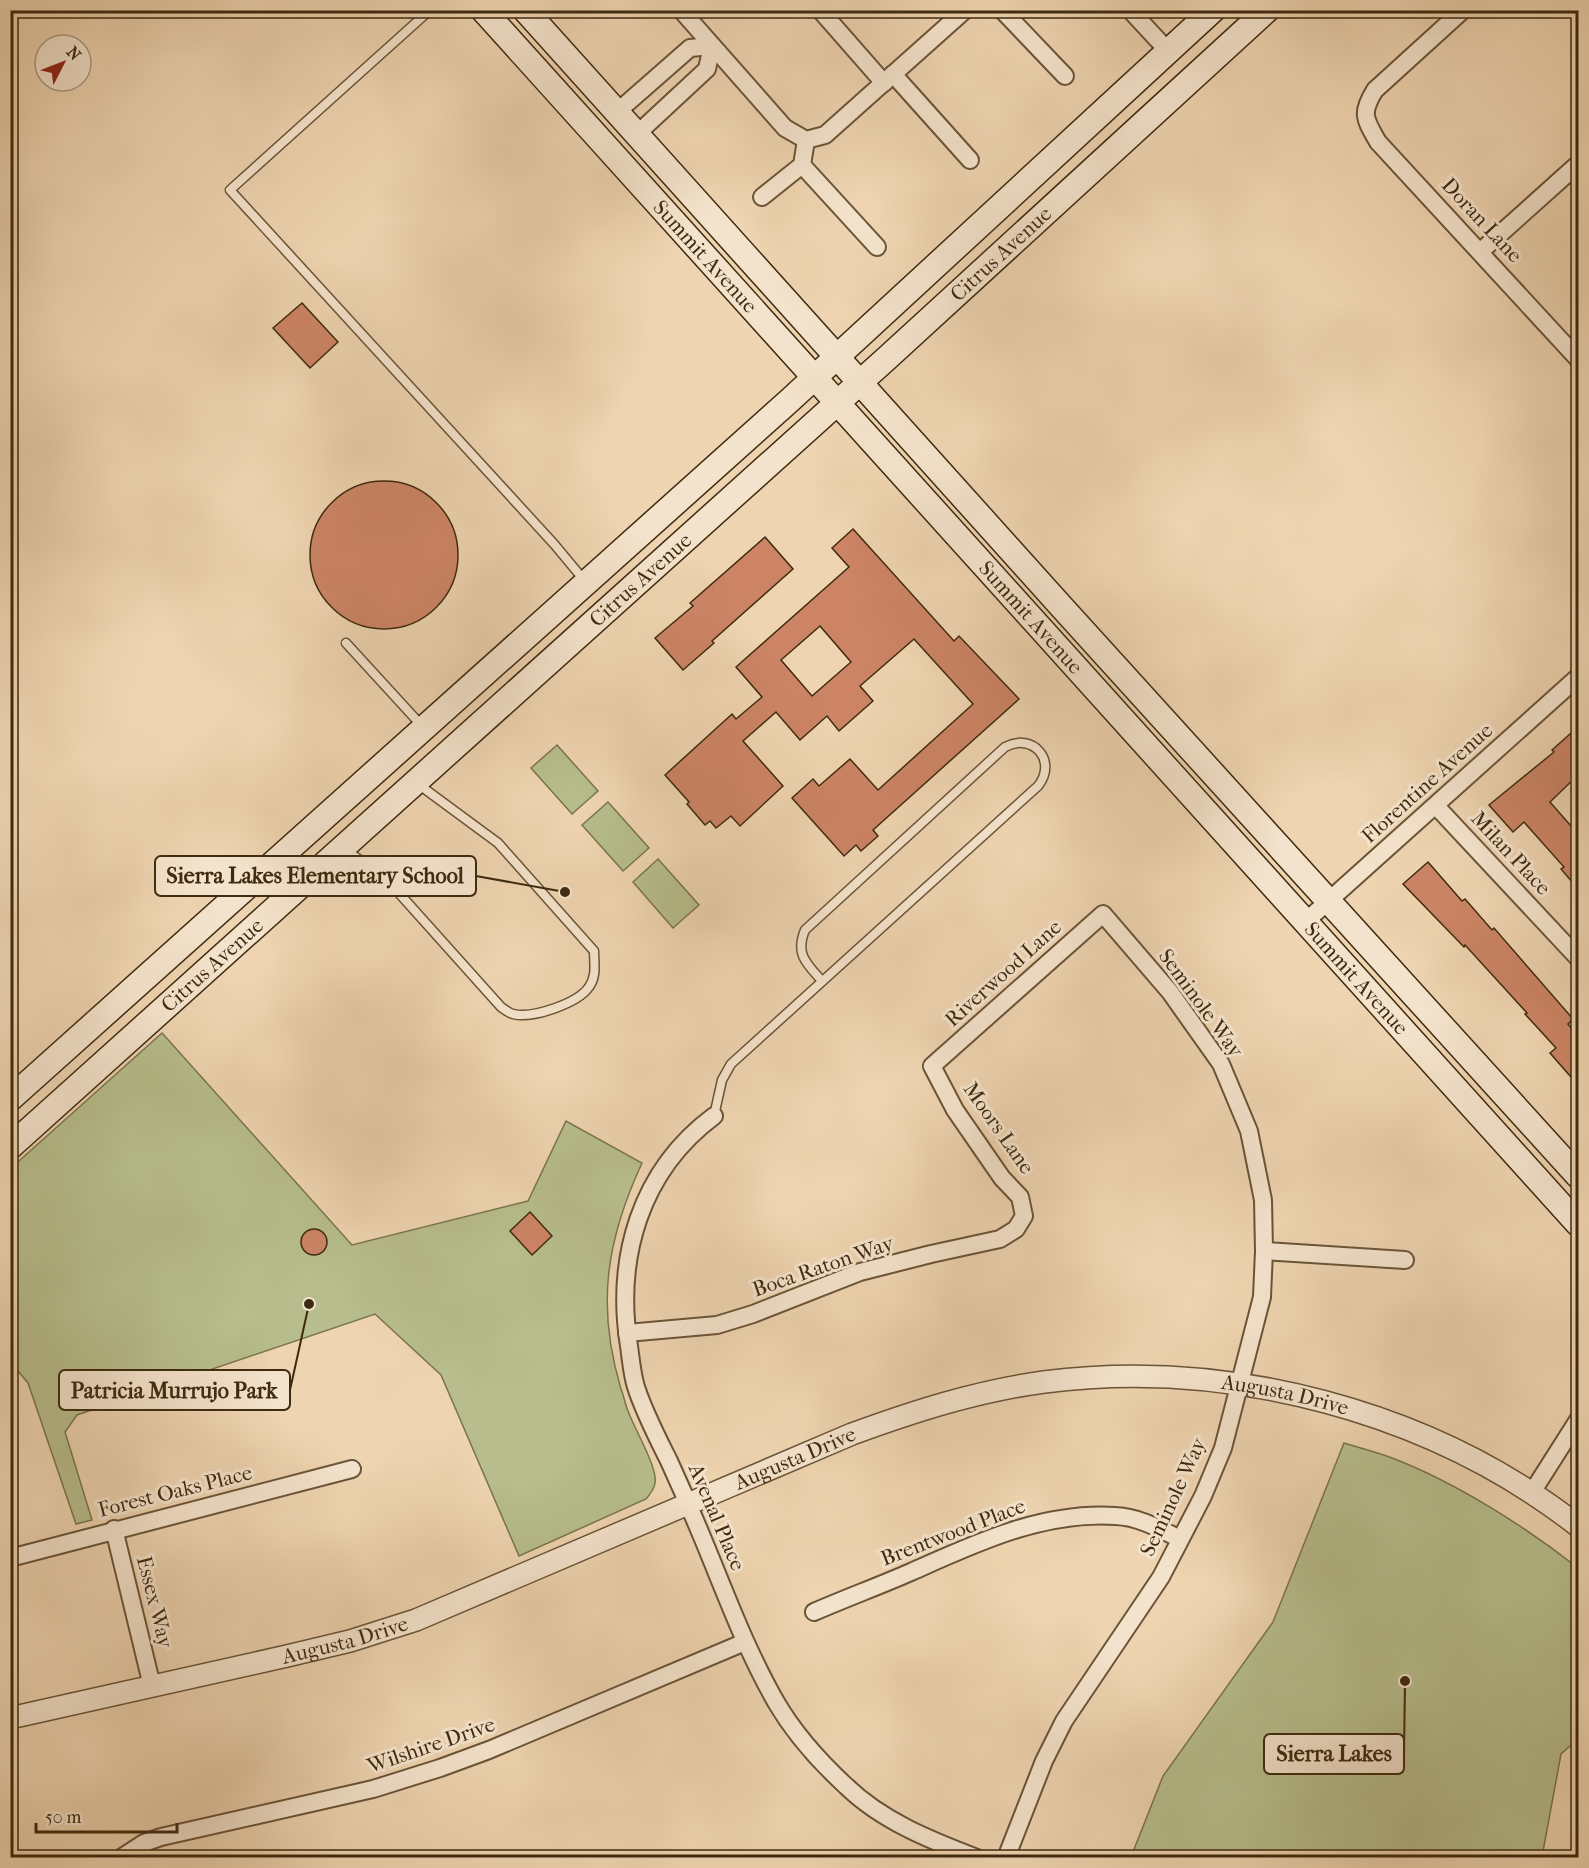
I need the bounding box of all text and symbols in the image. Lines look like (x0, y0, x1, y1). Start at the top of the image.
north arrow (33, 33, 93, 93)
text: N (63, 42, 85, 65)
street label: Doran Lane (1437, 173, 1527, 267)
street label: Summit Avenue (648, 195, 762, 318)
street label: Citrus Avenue (945, 202, 1056, 306)
street label: Citrus Avenue (585, 528, 696, 632)
street label: Summit Avenue (974, 556, 1088, 679)
street label: Florentine Avenue (1357, 718, 1497, 848)
street label: Milan Place (1466, 806, 1556, 900)
callout: Sierra Lakes Elementary School (155, 856, 476, 896)
text: Sierra Lakes Elementary School (166, 863, 465, 889)
street label: Citrus Avenue (156, 913, 268, 1017)
street label: Riverwood Lane (940, 915, 1066, 1031)
street label: Summit Avenue (1299, 917, 1413, 1040)
street label: Seminole Way (1154, 944, 1249, 1062)
street label: Moors Lane (959, 1078, 1039, 1178)
street label: Boca Raton Way (749, 1230, 897, 1301)
callout: Patricia Murrujo Park (59, 1370, 290, 1410)
street label: Augusta Drive (1219, 1370, 1352, 1420)
text: Patricia Murrujo Park (71, 1378, 278, 1404)
street label: Augusta Drive (730, 1422, 859, 1495)
street label: Seminole Way (1135, 1433, 1211, 1560)
street label: Avenal Place (683, 1459, 750, 1574)
street label: Forest Oaks Place (96, 1460, 254, 1522)
street label: Brentwood Place (877, 1493, 1029, 1571)
street label: Essex Way (132, 1554, 178, 1651)
street label: Augusta Drive (279, 1611, 411, 1669)
street label: Wilshire Drive (363, 1712, 498, 1778)
callout: Sierra Lakes (1264, 1734, 1404, 1774)
text: Sierra Lakes (1276, 1741, 1392, 1767)
scale bar (36, 1796, 177, 1834)
text: 50 m (45, 1807, 82, 1828)

